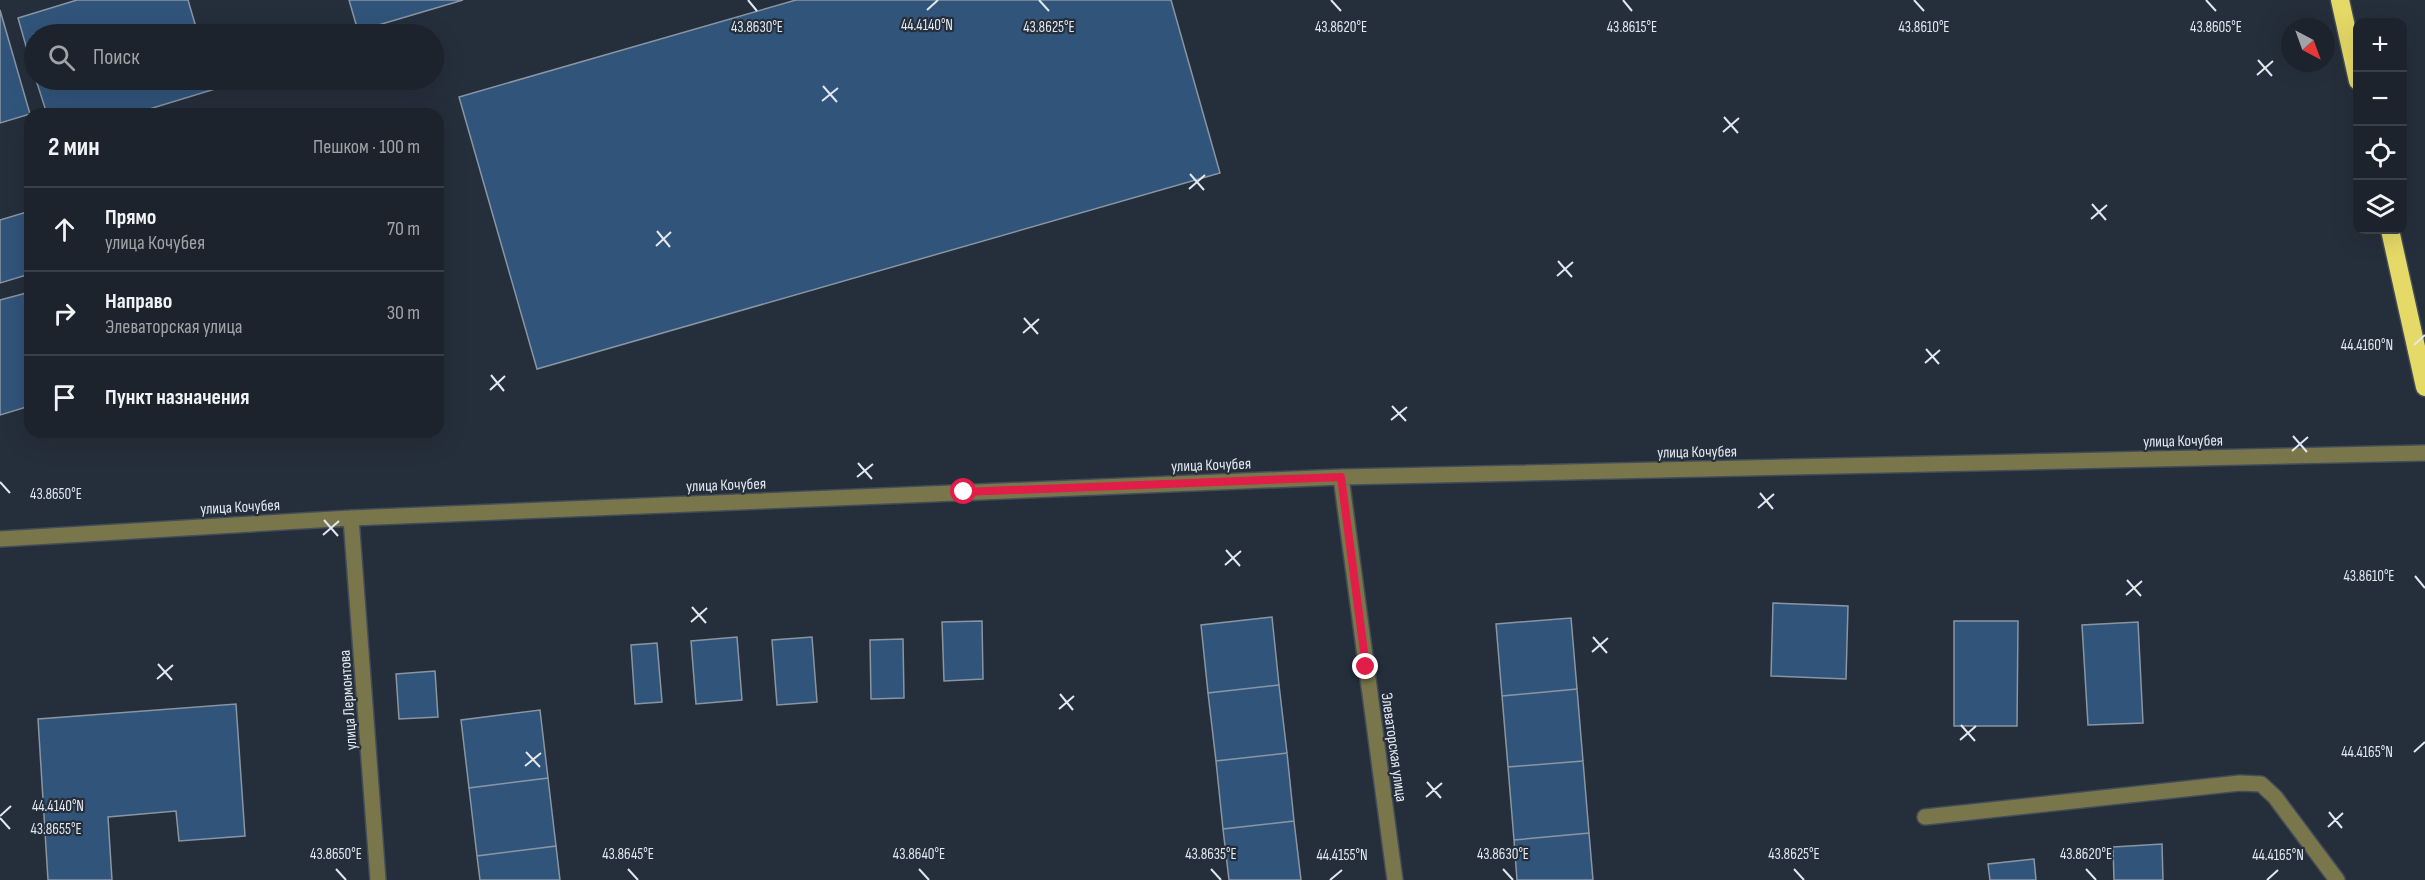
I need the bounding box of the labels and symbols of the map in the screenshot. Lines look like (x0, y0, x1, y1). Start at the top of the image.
text: 44.4140°N (901, 16, 953, 35)
text: 43.8630°E (731, 18, 783, 37)
text: 43.8625°E (1023, 18, 1075, 37)
text: 43.8620°E (1315, 18, 1367, 37)
text: 43.8615°E (1607, 18, 1657, 37)
text: 43.8610°E (1898, 18, 1950, 37)
text: 43.8605°E (2190, 18, 2242, 37)
north arrow (2281, 18, 2335, 72)
text: 44.4160°N (2341, 336, 2393, 355)
street label: улица Кочубея (2143, 431, 2223, 452)
street label: улица Кочубея (1657, 442, 1737, 463)
street label: улица Кочубея (1171, 455, 1251, 476)
street label: улица Кочубея (686, 475, 766, 496)
route start (950, 478, 976, 504)
text: 43.8650°E (30, 485, 82, 504)
street label: улица Кочубея (200, 496, 281, 519)
text: 43.8610°E (2343, 567, 2395, 586)
street label: улица Лермонтова (336, 649, 361, 751)
route end (1352, 653, 1378, 679)
street label: Элеваторская улица (1376, 691, 1411, 803)
text: 44.4165°N (2341, 743, 2393, 762)
text: 44.4140°N (32, 797, 84, 816)
text: 43.8655°E (30, 820, 82, 839)
text: 43.8650°E (310, 845, 362, 864)
text: 43.8645°E (602, 845, 654, 864)
text: 43.8640°E (893, 845, 945, 864)
text: 43.8635°E (1185, 845, 1237, 864)
text: 43.8630°E (1477, 845, 1529, 864)
text: 43.8625°E (1768, 845, 1820, 864)
text: 43.8620°E (2060, 845, 2112, 864)
text: 44.4155°N (1316, 846, 1368, 865)
text: 44.4165°N (2252, 846, 2304, 865)

